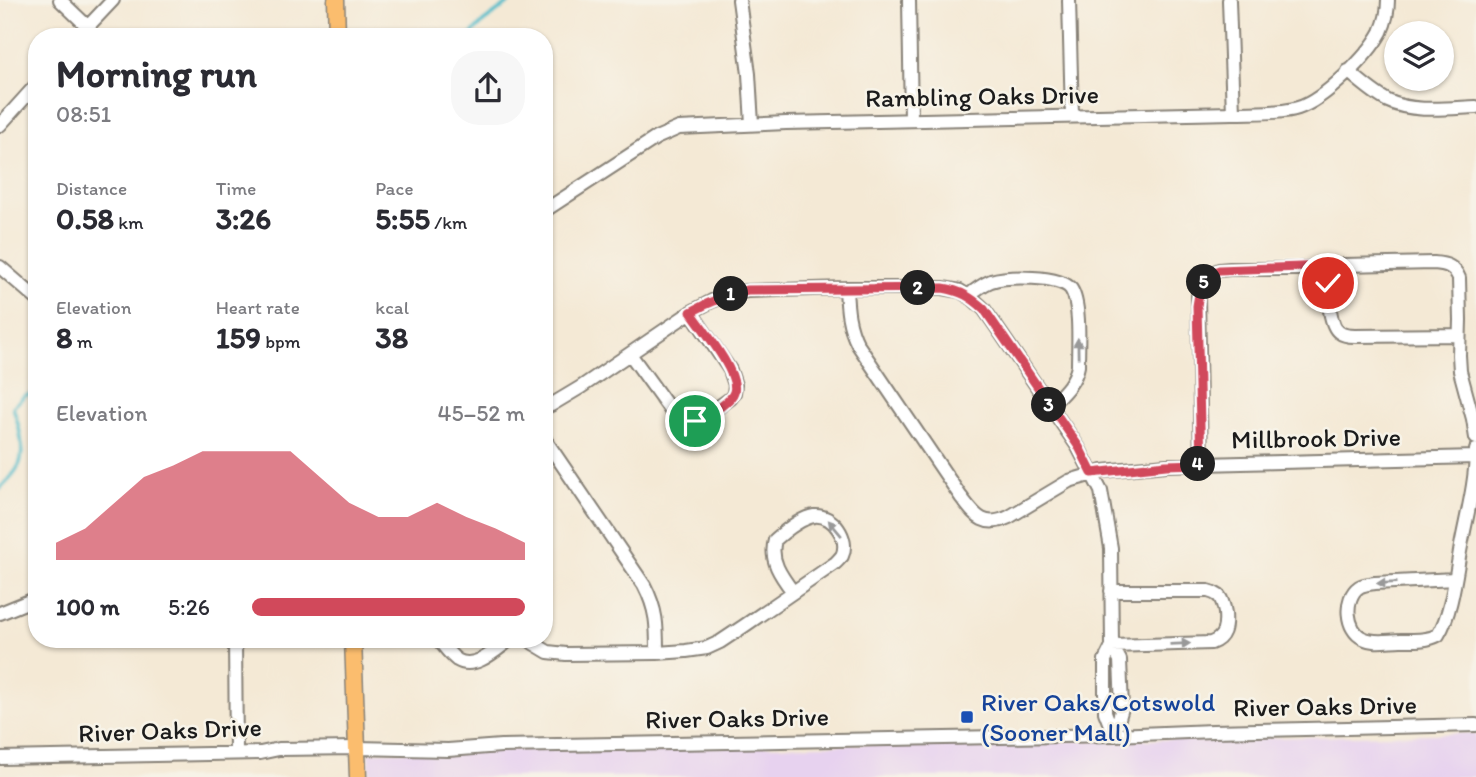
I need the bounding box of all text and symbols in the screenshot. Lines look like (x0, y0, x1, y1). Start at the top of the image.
map controls (1384, 21, 1454, 91)
button: layers (1384, 21, 1454, 91)
text: Morning run (56, 51, 257, 97)
button: share (451, 51, 525, 125)
street label: Rambling Oaks Drive (865, 78, 1099, 114)
text: 08:51 (56, 100, 111, 128)
text: Distance (56, 177, 127, 200)
text: Time (216, 177, 256, 200)
text: Pace (375, 177, 413, 200)
text: 0.58 (56, 200, 114, 237)
text: 3:26 (216, 200, 271, 237)
text: 5:55 (375, 200, 430, 237)
text: km (114, 211, 143, 234)
text: /km (430, 211, 467, 234)
pin (1298, 253, 1358, 313)
pin: 5 (1186, 264, 1222, 300)
icon: check (1309, 264, 1347, 302)
pin: 2 (900, 270, 936, 306)
text: 5 (1199, 270, 1208, 293)
pin: 1 (714, 276, 748, 312)
text: 2 (913, 276, 923, 299)
text: 1 (726, 282, 735, 305)
text: Elevation (56, 296, 132, 319)
text: Heart rate (216, 296, 300, 319)
text: kcal (375, 296, 409, 319)
text: 8 (56, 319, 72, 356)
text: 159 (216, 319, 261, 356)
text: 38 (375, 319, 408, 356)
text: m (72, 330, 93, 353)
text: bpm (261, 330, 301, 353)
one-way arrow (1072, 337, 1084, 359)
pin: 3 (1032, 388, 1066, 422)
pin (665, 391, 725, 451)
text: 3 (1043, 393, 1054, 416)
text: Elevation (56, 399, 147, 427)
text: 45–52 m (438, 399, 525, 427)
icon: arrive (676, 402, 714, 440)
street label: Millbrook Drive (1231, 421, 1401, 455)
pin: 4 (1180, 447, 1216, 482)
text: 4 (1192, 452, 1203, 475)
one-way arrow (827, 519, 842, 537)
one-way arrow (1375, 577, 1397, 588)
text: 100 m (56, 593, 120, 621)
text: 5:26 (168, 593, 210, 621)
one-way arrow (1169, 638, 1191, 650)
place label: River Oaks/Cotswold (Sooner Mall) (981, 686, 1215, 748)
street label: River Oaks Drive (1233, 688, 1417, 724)
street label: River Oaks Drive (645, 700, 829, 736)
marker: River Oaks/Cotswold (Sooner Mall) (959, 709, 975, 725)
street label: River Oaks Drive (78, 711, 262, 749)

